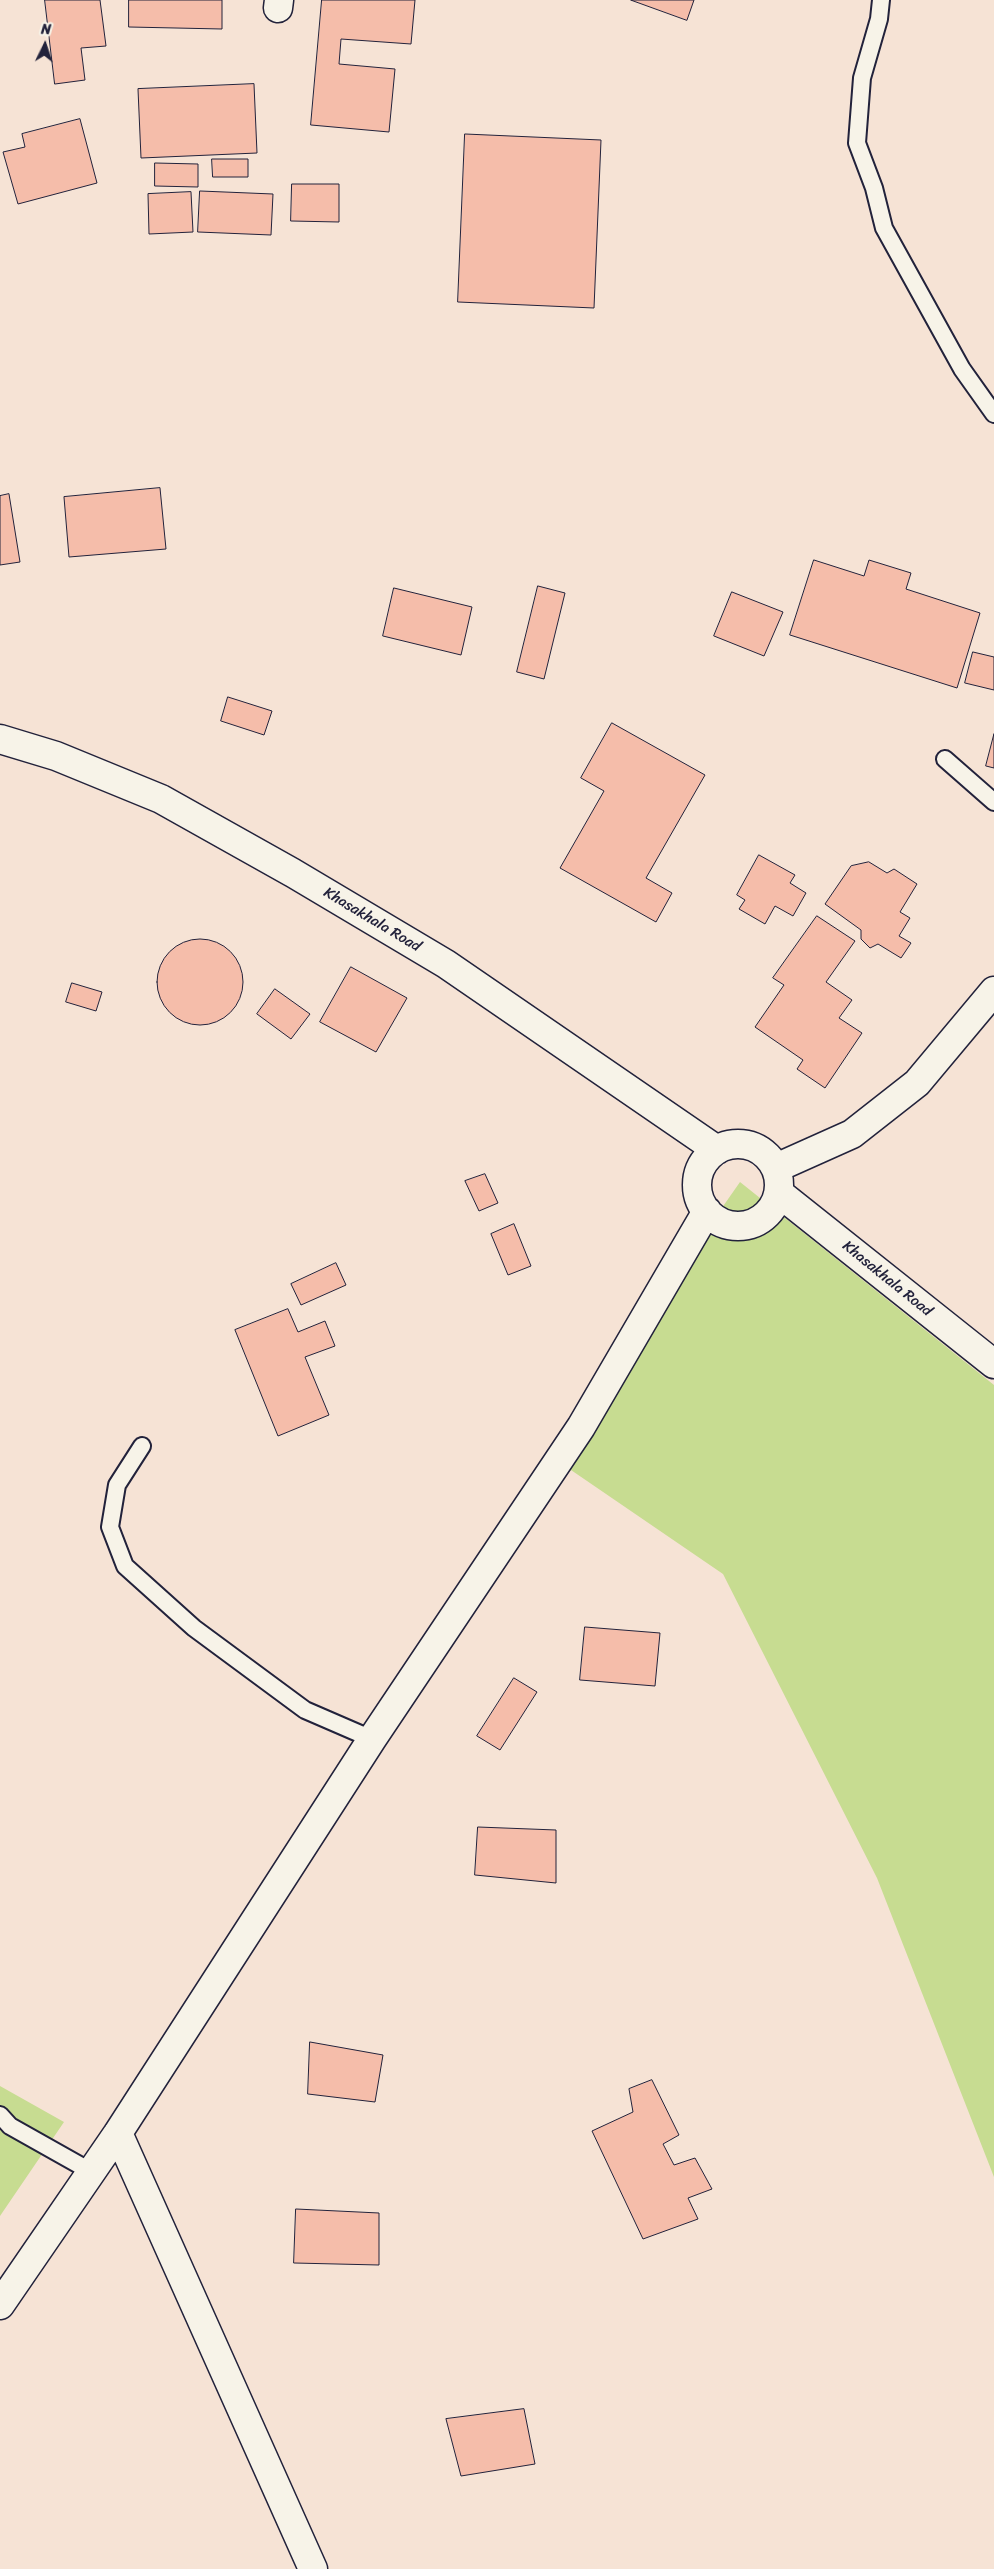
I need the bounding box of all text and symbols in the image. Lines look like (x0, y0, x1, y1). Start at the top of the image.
text: N (40, 17, 52, 42)
north arrow (20, 20, 70, 70)
street label: Khasakhala Road (320, 884, 424, 956)
street label: Khasakhala Road (839, 1237, 935, 1321)

